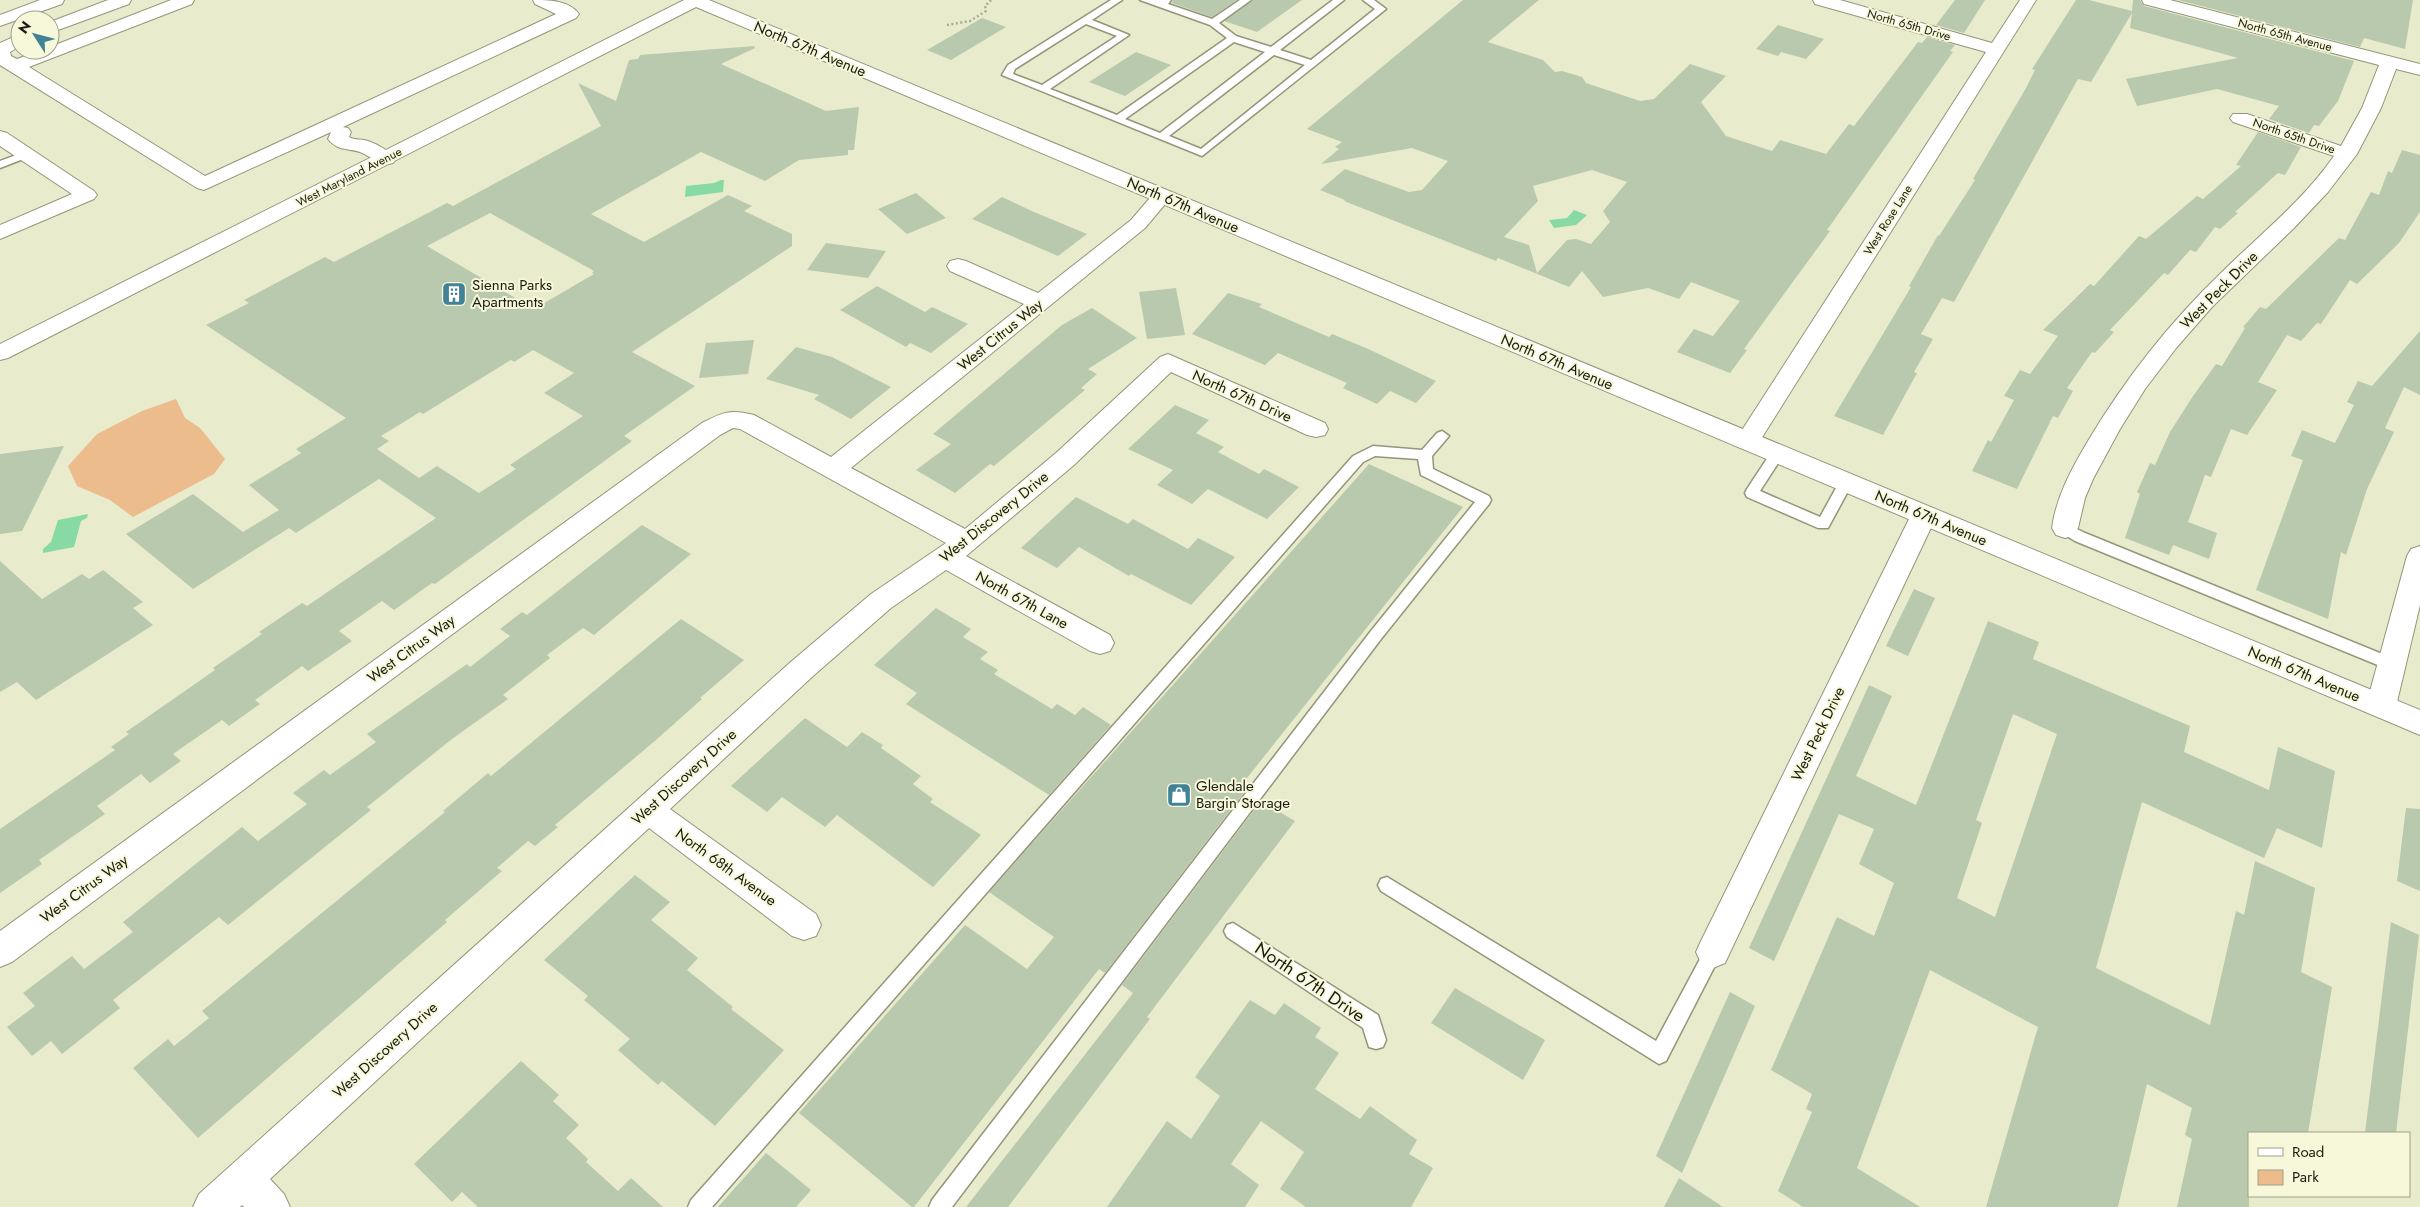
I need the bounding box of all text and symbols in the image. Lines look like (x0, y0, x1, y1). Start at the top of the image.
street label: North 65th Drive (1865, 5, 1953, 45)
north arrow (10, 10, 60, 60)
street label: North 65th Avenue (2236, 14, 2334, 56)
street label: North 67th Avenue (750, 15, 870, 83)
text: N (13, 17, 36, 38)
street label: North 65th Drive (2250, 114, 2338, 158)
street label: West Maryland Avenue (293, 143, 405, 211)
street label: North 67th Avenue (1123, 171, 1243, 239)
street label: West Rose Lane (1859, 181, 1917, 259)
street label: West Peck Drive (2175, 246, 2263, 334)
place label: Sienna Parks Apartments (472, 274, 552, 313)
building icon: Sienna Parks Apartments (441, 281, 467, 307)
street label: West Citrus Way (953, 293, 1048, 376)
street label: North 67th Avenue (1497, 328, 1617, 396)
street label: North 67th Drive (1189, 364, 1295, 428)
street label: West Discovery Drive (935, 466, 1054, 568)
street label: North 67th Avenue (1871, 484, 1991, 552)
street label: North 67th Lane (972, 565, 1073, 635)
street label: West Citrus Way (362, 609, 460, 688)
street label: North 67th Avenue (2244, 640, 2364, 708)
street label: West Peck Drive (1786, 683, 1851, 785)
street label: West Discovery Drive (626, 723, 742, 830)
place label: Glendale Bargin Storage (1196, 775, 1290, 814)
shop icon: Glendale Bargin Storage (1166, 782, 1192, 808)
street label: North 68th Avenue (671, 823, 781, 911)
street label: West Citrus Way (35, 849, 133, 928)
street label: North 67th Drive (1250, 935, 1370, 1029)
street label: West Discovery Drive (327, 996, 443, 1103)
legend (2248, 1132, 2410, 1197)
text: Road (2292, 1141, 2324, 1163)
text: Park (2292, 1166, 2319, 1188)

